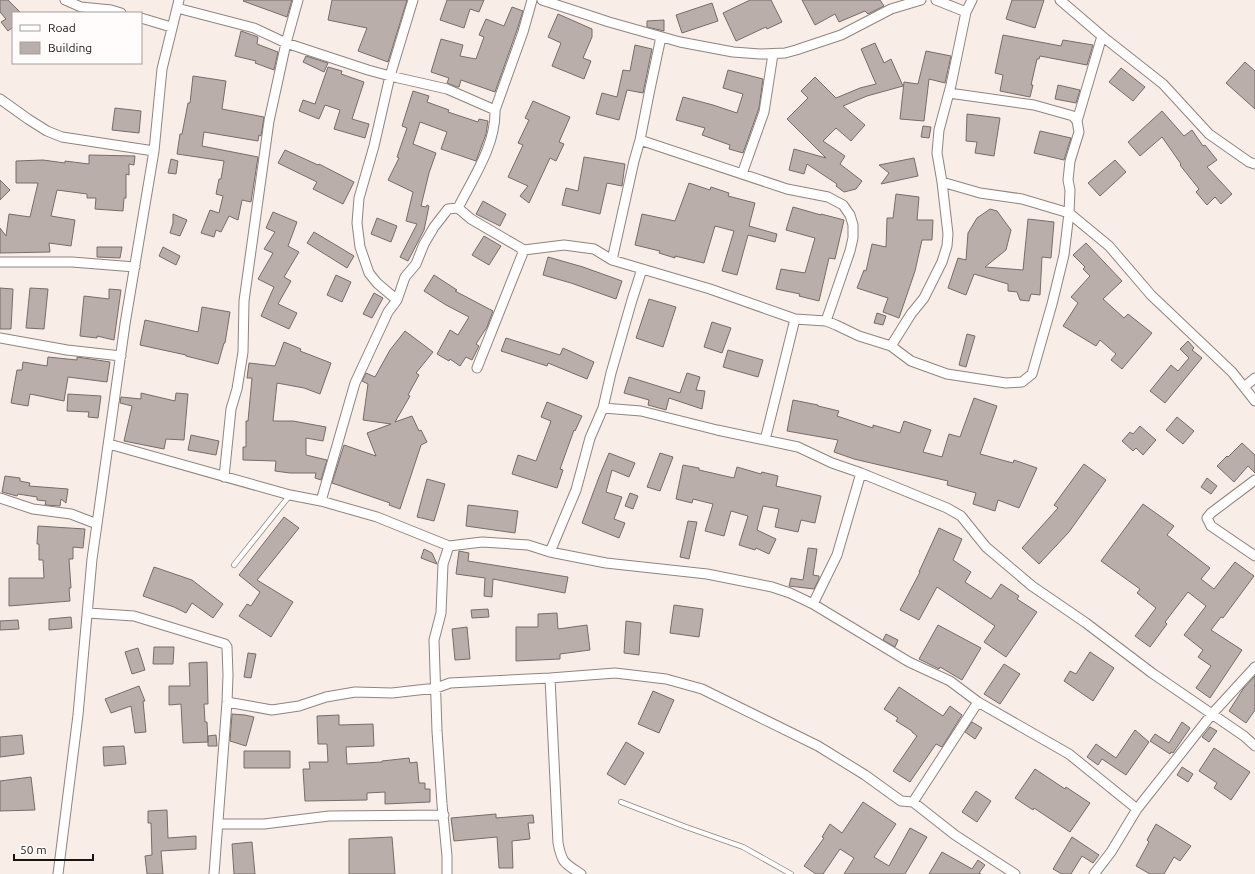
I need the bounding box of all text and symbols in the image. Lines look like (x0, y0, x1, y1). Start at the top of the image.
legend (12, 12, 142, 64)
text: Road (48, 21, 76, 34)
text: Building (48, 41, 92, 54)
scale bar (14, 836, 93, 862)
text: 50 m (20, 843, 47, 856)

